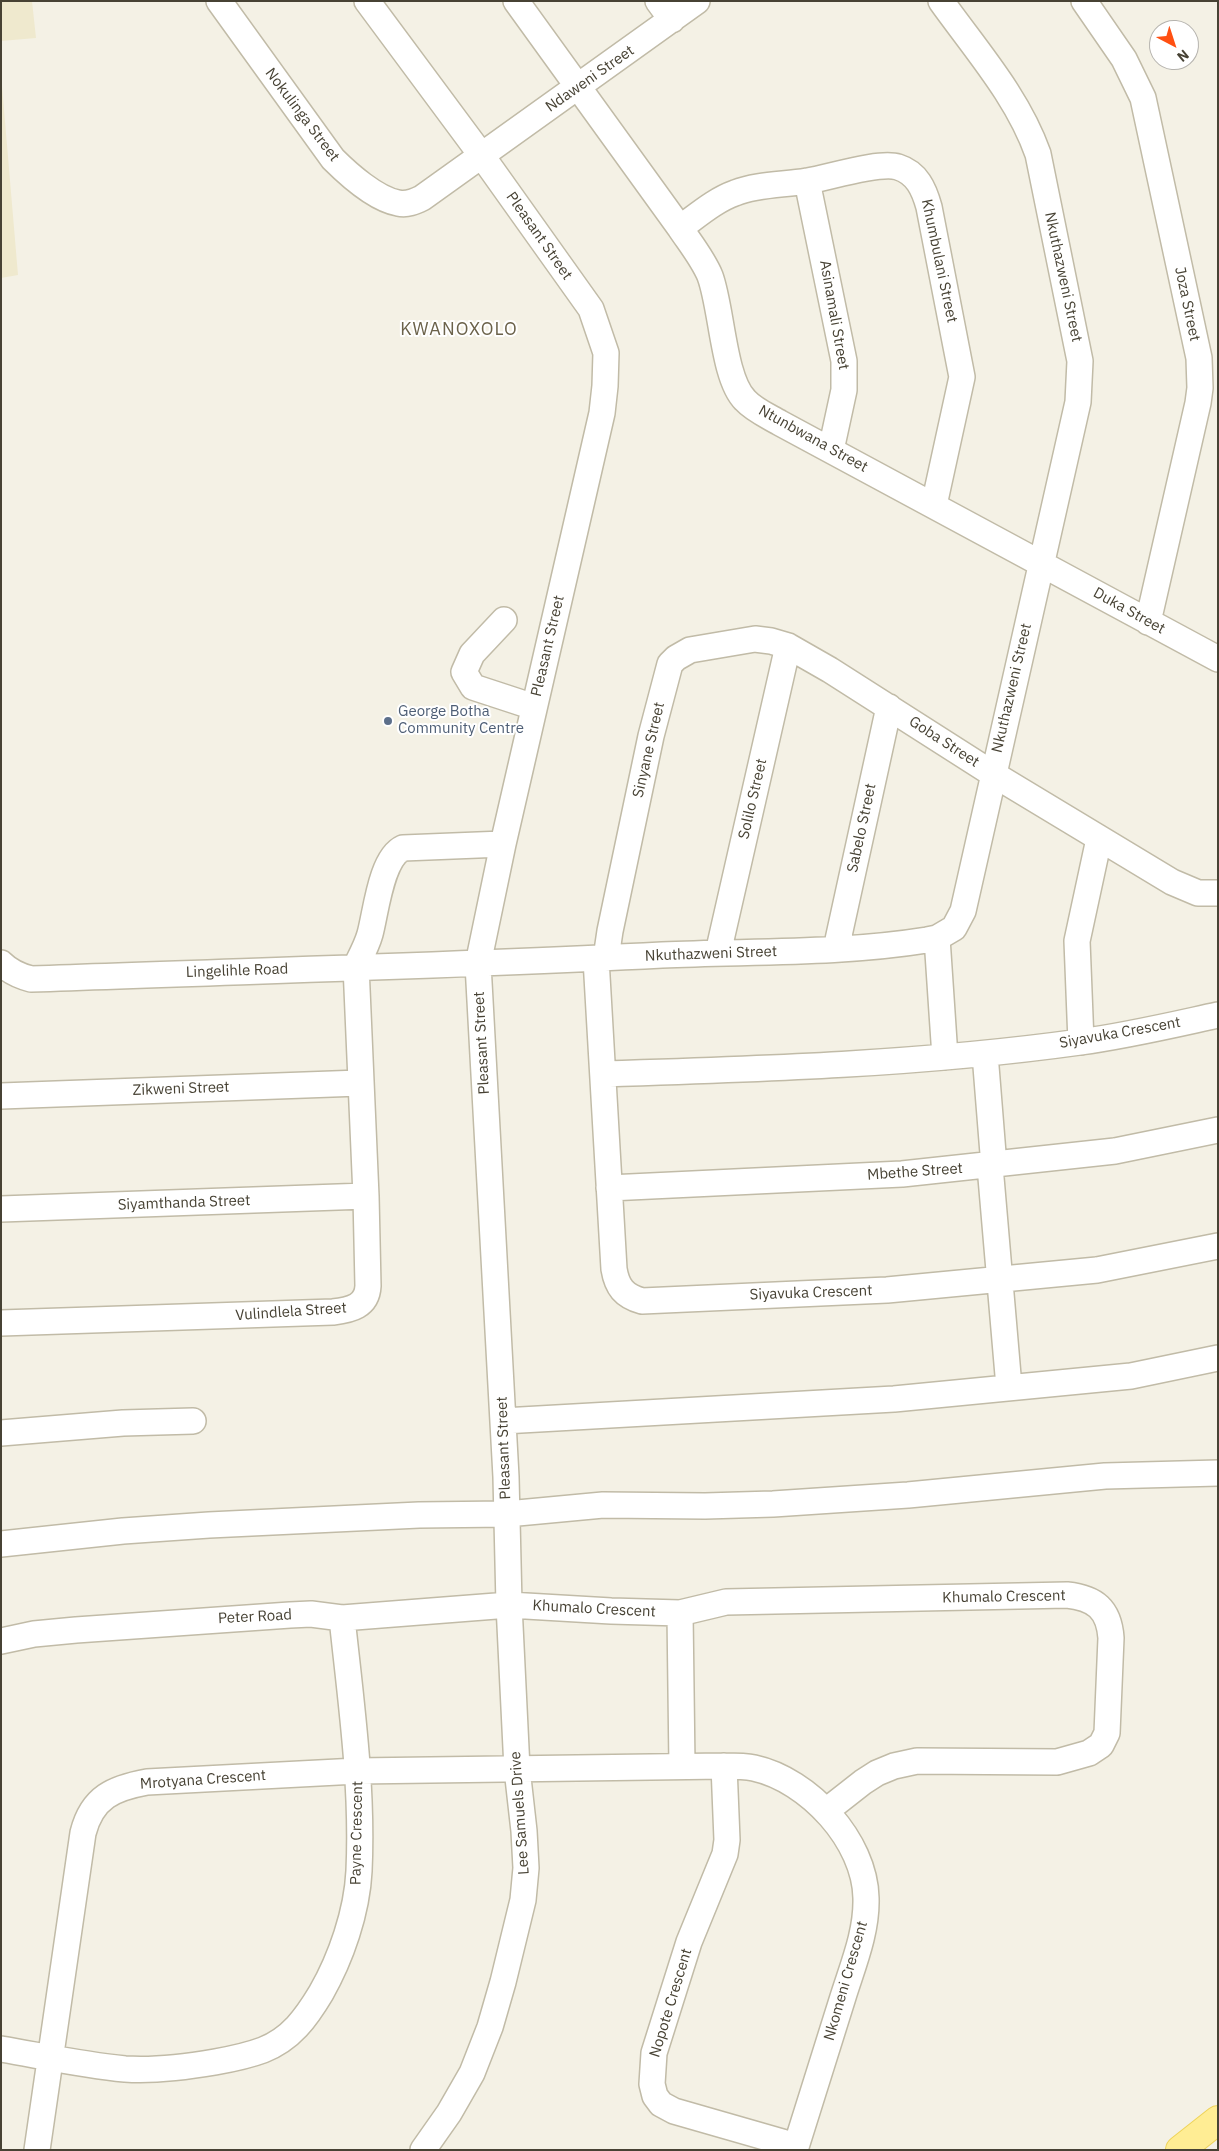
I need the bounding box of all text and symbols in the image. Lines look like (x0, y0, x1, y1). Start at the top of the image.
north arrow (1149, 20, 1199, 70)
street label: Ndaweni Street (542, 42, 638, 116)
text: N (1173, 46, 1193, 66)
street label: Nokulinga Street (261, 65, 343, 165)
street label: Pleasant Street (502, 189, 576, 283)
street label: Khumbulani Street (917, 198, 961, 324)
street label: Nkuthazweni Street (1040, 210, 1086, 344)
street label: Asinamali Street (816, 259, 852, 371)
street label: Joza Street (1170, 265, 1204, 343)
district label: KWANOXOLO (399, 319, 519, 341)
street label: Ntunbwana Street (755, 402, 871, 476)
street label: Duka Street (1090, 584, 1168, 638)
street label: Pleasant Street (528, 594, 568, 698)
street label: Nkuthazweni Street (988, 622, 1036, 754)
street label: Sinyane Street (629, 700, 669, 800)
place label: George Botha Community Centre (398, 703, 524, 738)
street label: Goba Street (905, 713, 983, 771)
marker: George Botha Community Centre (382, 715, 394, 727)
street label: Solilo Street (735, 757, 771, 841)
street label: Sabelo Street (844, 782, 880, 874)
street label: Nkuthazweni Street (645, 943, 777, 965)
street label: Lingelihle Road (185, 960, 289, 982)
street label: Pleasant Street (470, 991, 494, 1095)
street label: Siyavuka Crescent (1058, 1013, 1182, 1053)
street label: Zikweni Street (132, 1078, 230, 1100)
street label: Mbethe Street (867, 1160, 963, 1184)
street label: Siyamthanda Street (117, 1192, 251, 1214)
street label: Siyavuka Crescent (749, 1282, 873, 1304)
street label: Vulindlela Street (235, 1299, 347, 1325)
street label: Pleasant Street (493, 1396, 515, 1500)
street label: Khumalo Crescent (942, 1587, 1066, 1607)
street label: Khumalo Crescent (532, 1597, 656, 1621)
street label: Peter Road (218, 1606, 292, 1628)
street label: Lee Samuels Drive (507, 1751, 533, 1875)
street label: Mrotyana Crescent (139, 1767, 267, 1793)
street label: Payne Crescent (347, 1781, 367, 1885)
street label: Nkomeni Crescent (820, 1919, 872, 2043)
street label: Nopote Crescent (646, 1946, 696, 2060)

